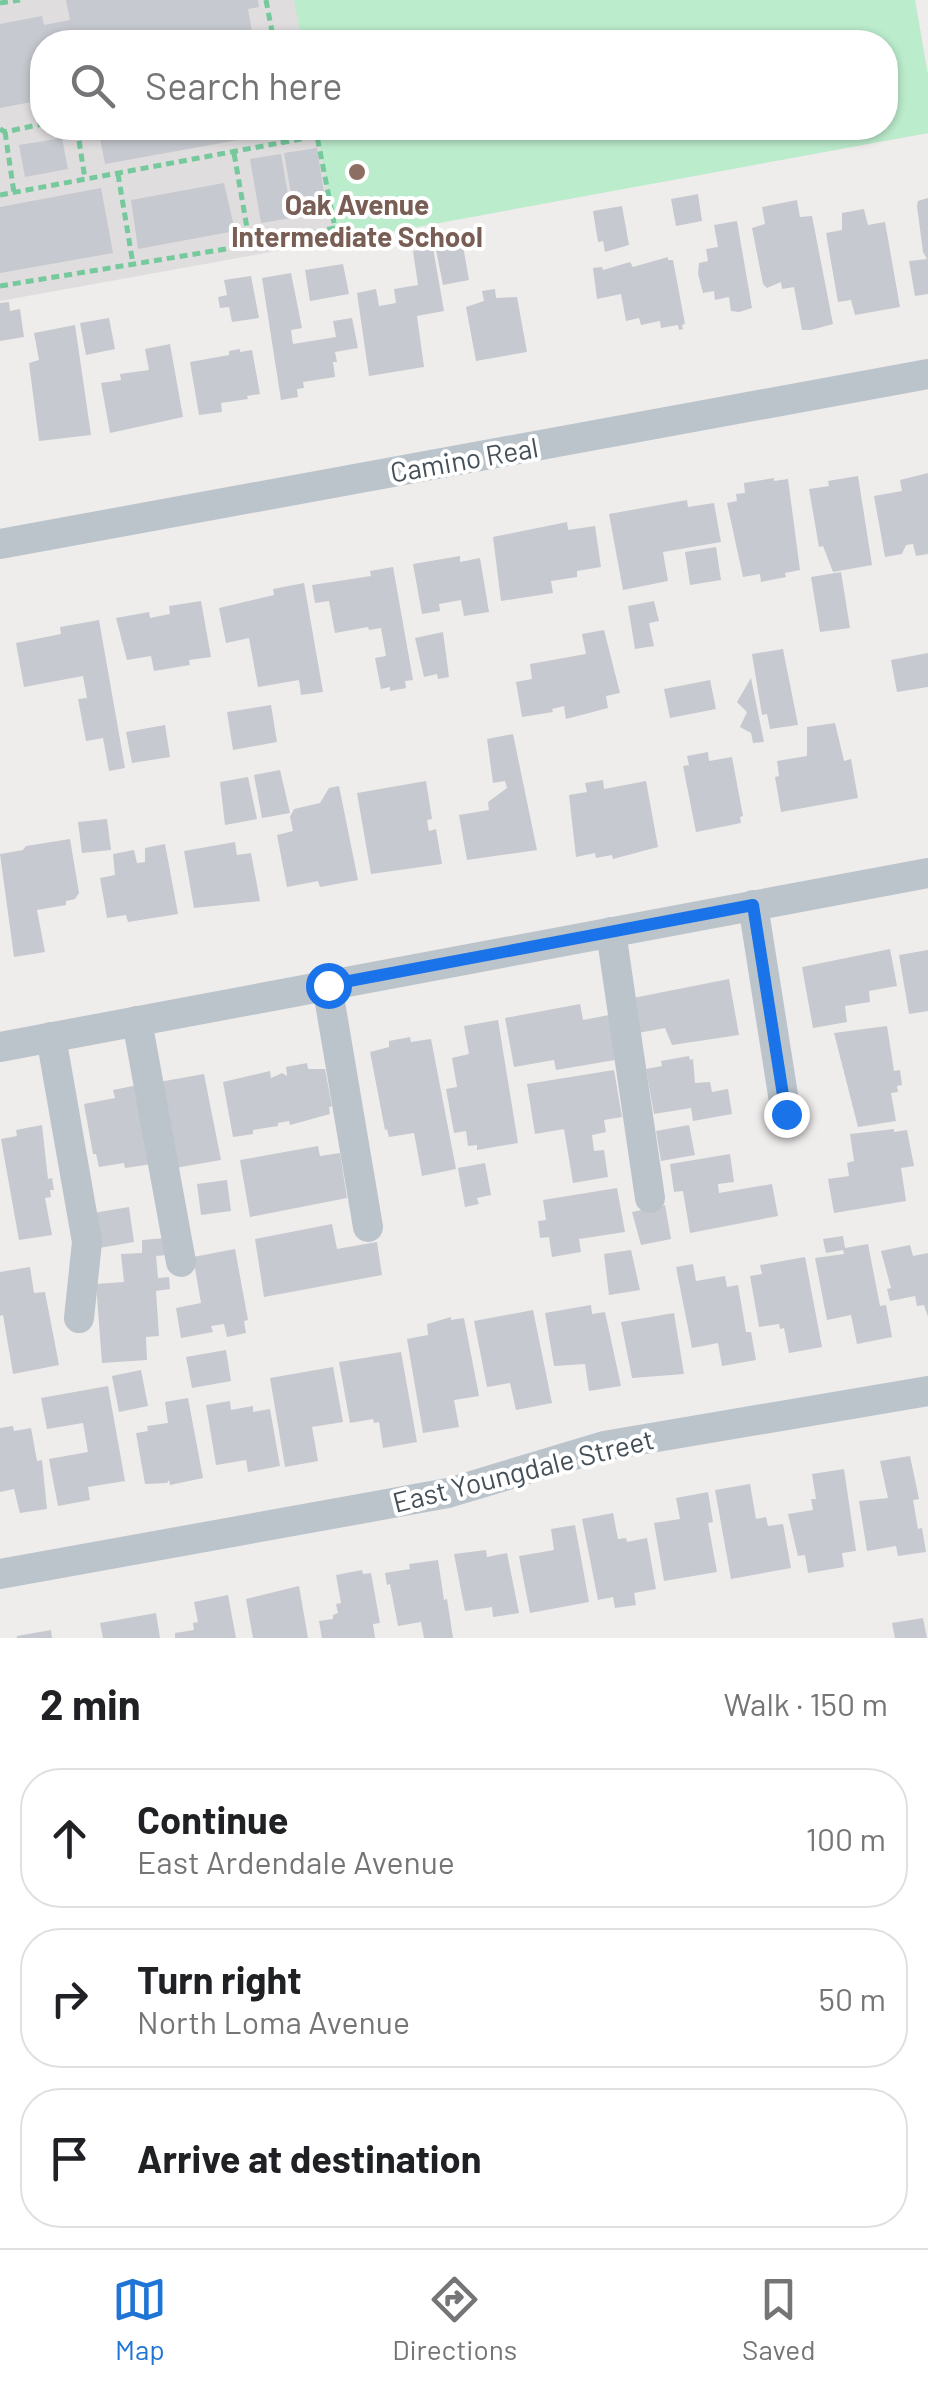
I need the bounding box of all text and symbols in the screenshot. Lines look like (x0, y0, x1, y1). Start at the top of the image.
search box (30, 30, 898, 140)
icon: search (65, 58, 120, 113)
text: Search here (145, 62, 343, 108)
marker: Oak Avenue Intermediate School (346, 161, 368, 183)
place label: Oak Avenue Intermediate School (231, 187, 483, 253)
street label: Camino Real (387, 429, 541, 489)
route start (306, 963, 352, 1009)
route end (764, 1092, 810, 1138)
street label: East Youngdale Street (389, 1421, 657, 1519)
text: 2 min (40, 1678, 141, 1728)
text: Walk · 150 m (724, 1684, 888, 1722)
text: Continue (137, 1796, 288, 1842)
icon: ahead (42, 1811, 97, 1866)
text: 100 m (806, 1819, 886, 1857)
text: East Ardendale Avenue (137, 1842, 455, 1880)
text: Turn right (137, 1956, 302, 2002)
icon: right (42, 1971, 97, 2026)
text: 50 m (819, 1979, 886, 2017)
text: North Loma Avenue (137, 2002, 410, 2040)
icon: arrive (42, 2131, 97, 2186)
text: Arrive at destination (137, 2135, 482, 2181)
tab: Map (112, 2272, 167, 2366)
tab: Directions (392, 2272, 517, 2366)
tab: Saved (742, 2272, 816, 2366)

